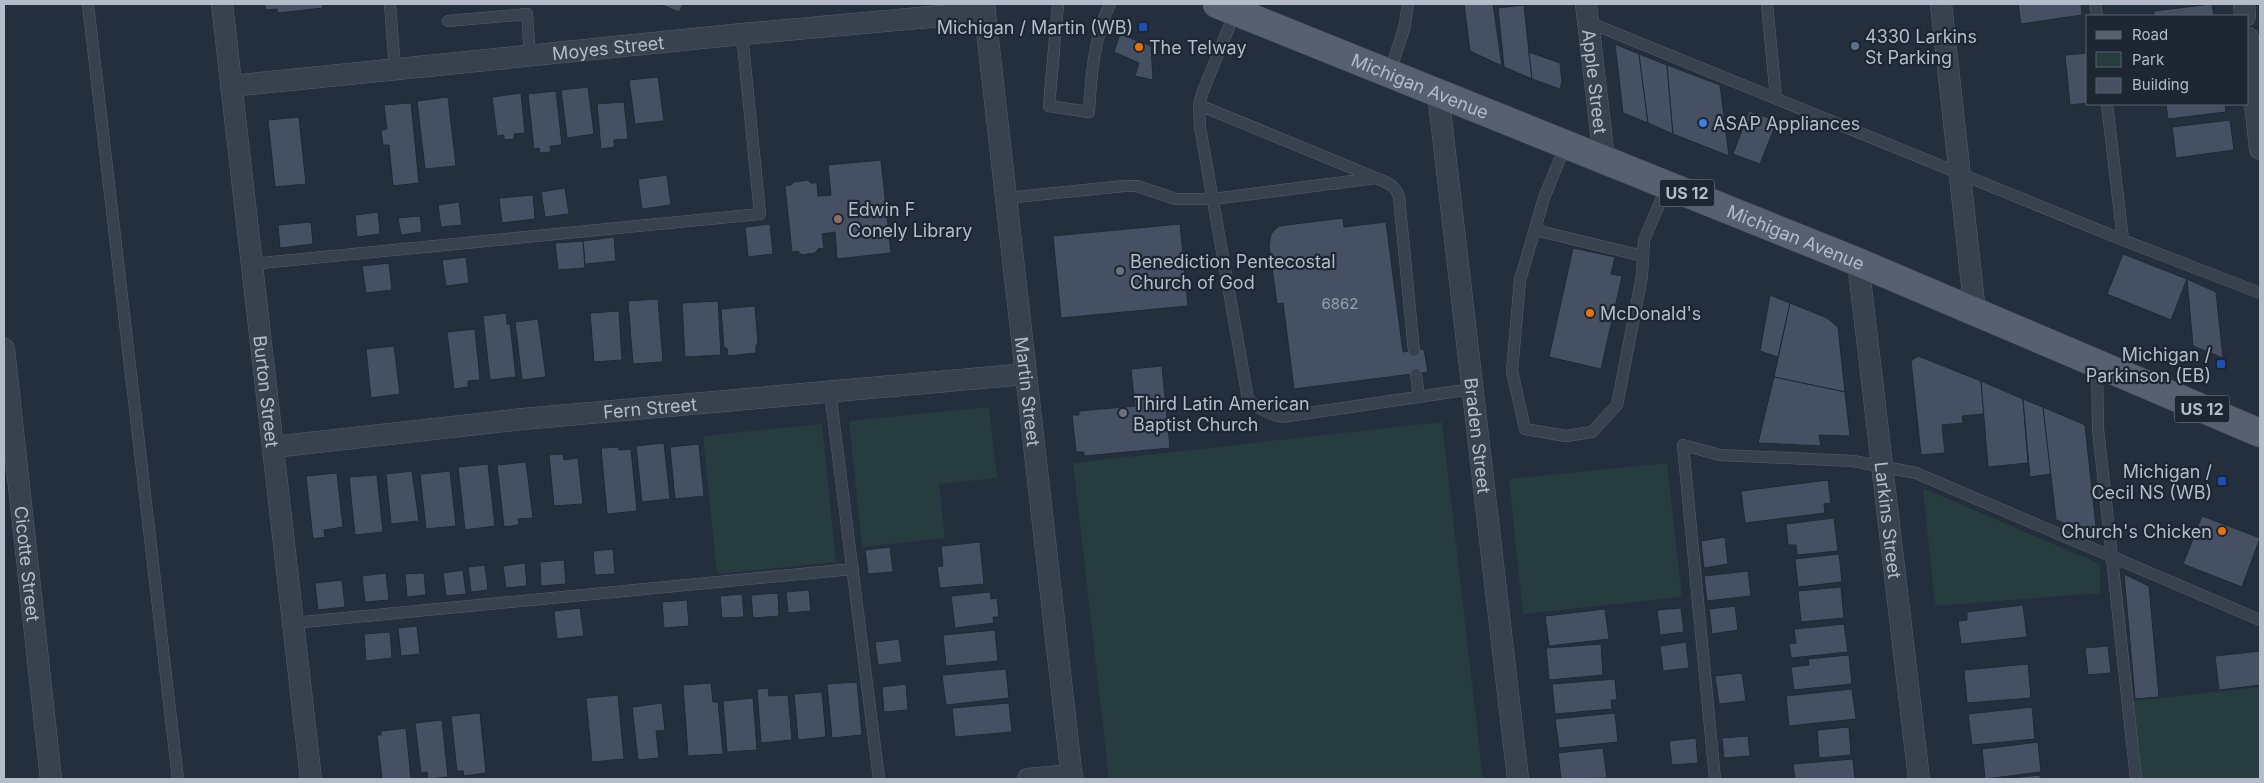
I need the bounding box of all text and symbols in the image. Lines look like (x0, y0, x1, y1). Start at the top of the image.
legend (2086, 15, 2249, 105)
place label: Michigan / Martin (WB) (937, 17, 1133, 38)
marker: Michigan / Martin (WB) (1137, 21, 1149, 33)
text: Road (2132, 25, 2168, 44)
place label: 4330 Larkins St Parking (1865, 26, 1977, 68)
street label: Apple Street (1578, 28, 1612, 135)
street label: Moyes Street (551, 31, 665, 64)
place label: The Telway (1149, 37, 1247, 58)
marker: 4330 Larkins St Parking (1849, 40, 1861, 52)
marker: The Telway (1133, 41, 1145, 53)
street label: Michigan Avenue (1348, 49, 1492, 123)
text: Park (2132, 50, 2165, 69)
text: Building (2132, 75, 2189, 94)
place label: ASAP Appliances (1713, 113, 1860, 134)
marker: ASAP Appliances (1697, 117, 1709, 129)
road number: US 12 (1660, 180, 1714, 207)
place label: Edwin F Conely Library (848, 199, 972, 241)
street label: Michigan Avenue (1724, 200, 1868, 274)
marker: Edwin F Conely Library (832, 213, 844, 225)
place label: Benediction Pentecostal Church of God (1130, 251, 1336, 293)
marker: Benediction Pentecostal Church of God (1114, 265, 1126, 277)
house number: 6862 (1321, 294, 1359, 313)
place label: McDonald's (1600, 303, 1701, 324)
marker: McDonald's (1584, 307, 1596, 319)
street label: Burton Street (250, 334, 283, 449)
street label: Martin Street (1011, 336, 1045, 448)
place label: Michigan / Parkinson (EB) (2086, 344, 2211, 386)
marker: Michigan / Parkinson (EB) (2215, 358, 2227, 370)
street label: Braden Street (1461, 376, 1495, 495)
street label: Fern Street (602, 393, 698, 422)
place label: Third Latin American Baptist Church (1133, 393, 1310, 435)
road number: US 12 (2174, 396, 2230, 422)
marker: Third Latin American Baptist Church (1117, 407, 1129, 419)
street label: Larkins Street (1871, 461, 1906, 580)
place label: Michigan / Cecil NS (WB) (2091, 461, 2212, 503)
marker: Michigan / Cecil NS (WB) (2216, 475, 2228, 487)
street label: Cicotte Street (11, 505, 44, 623)
place label: Church's Chicken (2061, 521, 2212, 542)
marker: Church's Chicken (2216, 525, 2228, 537)

